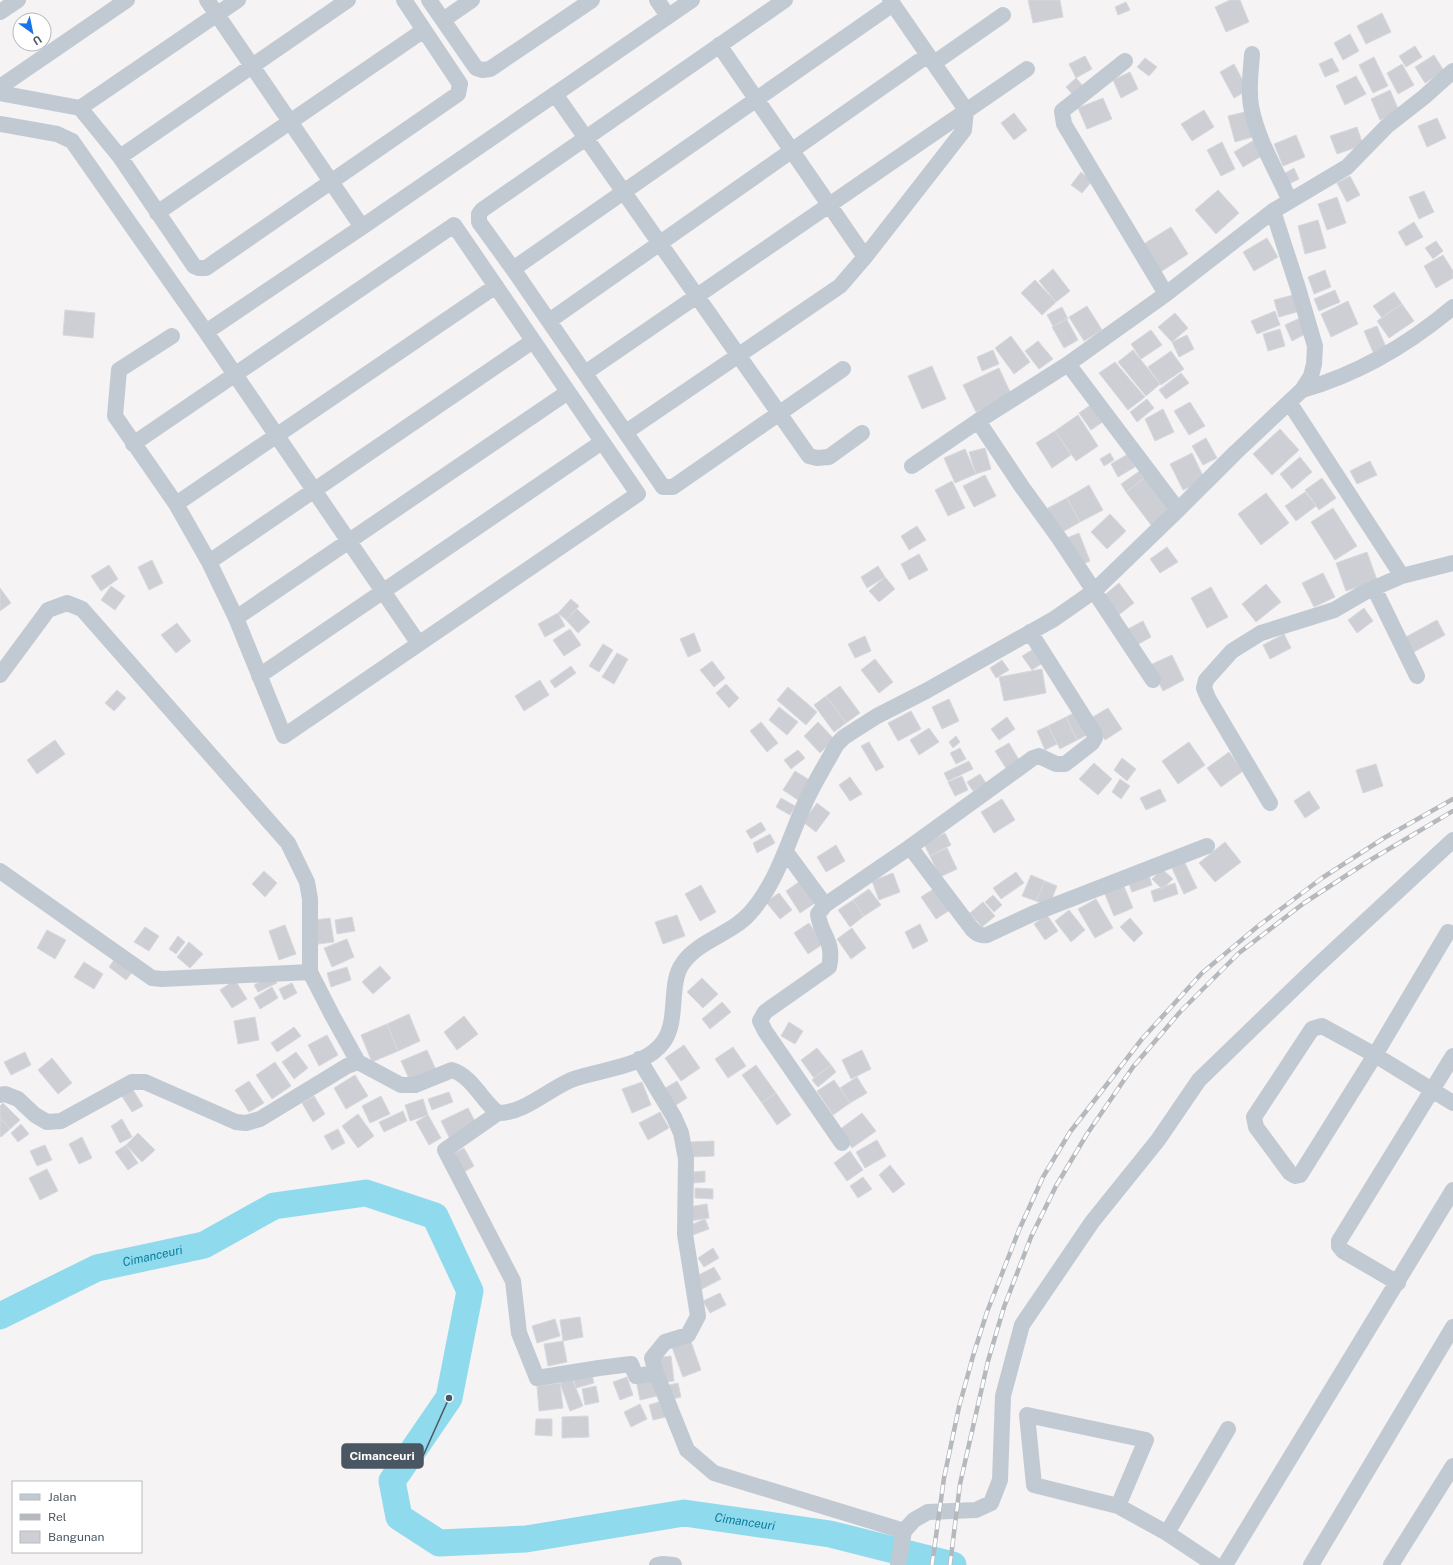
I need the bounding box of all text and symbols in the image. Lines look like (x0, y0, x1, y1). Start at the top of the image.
north arrow (12, 12, 52, 52)
text: U (31, 33, 44, 48)
water label: Cimanceuri (121, 1243, 184, 1269)
callout: Cimanceuri (342, 1444, 423, 1468)
text: Cimanceuri (349, 1449, 415, 1463)
legend (12, 1481, 142, 1553)
text: Jalan (48, 1490, 77, 1504)
text: Rel (48, 1510, 67, 1524)
water label: Cimanceuri (714, 1510, 776, 1533)
text: Bangunan (48, 1530, 104, 1544)

